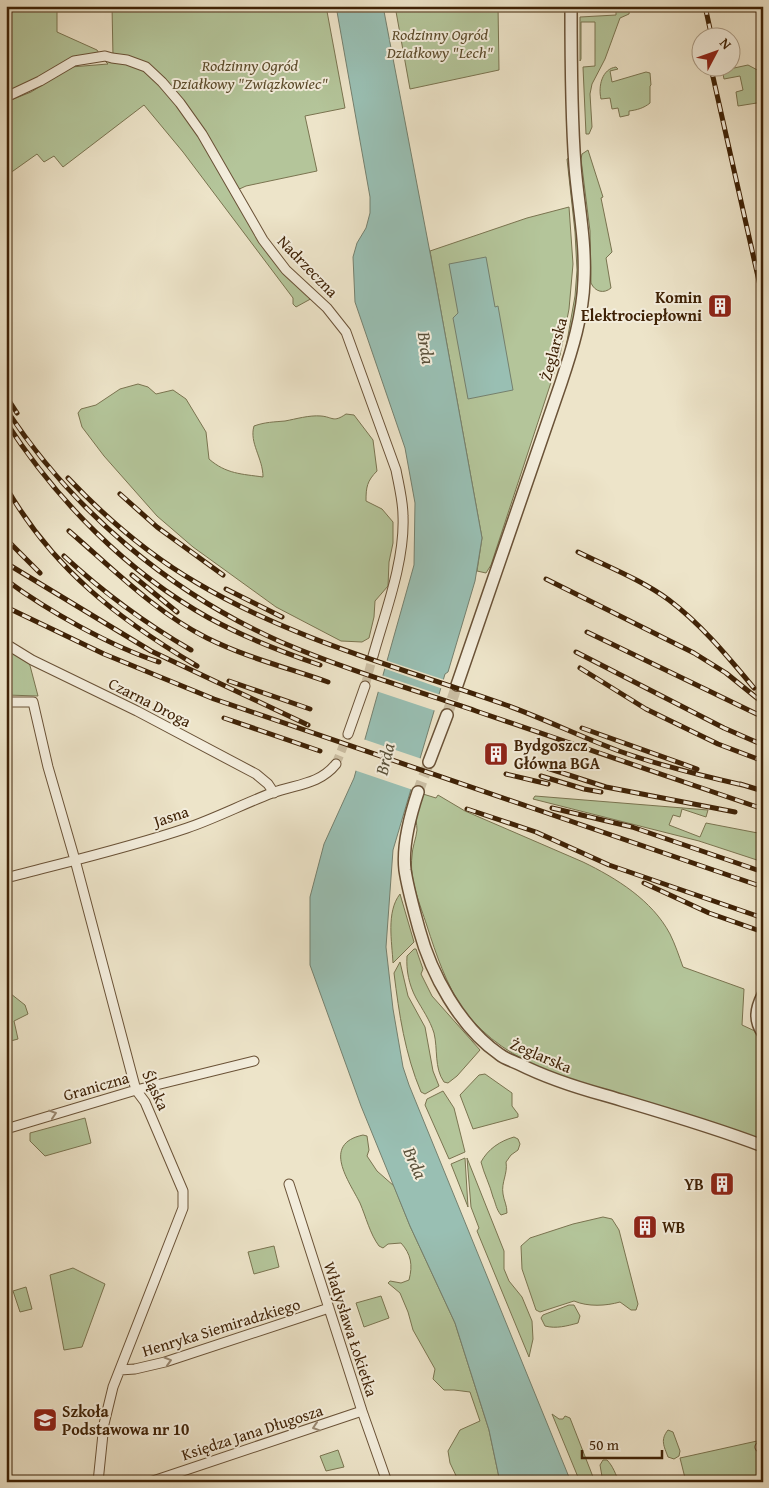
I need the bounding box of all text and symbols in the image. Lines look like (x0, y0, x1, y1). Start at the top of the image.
park label: Rodzinny Ogród Działkowy "Lech" (386, 22, 494, 64)
north arrow (692, 28, 742, 78)
text: N (715, 33, 737, 54)
park label: Rodzinny Ogród Działkowy "Związkowiec" (171, 53, 328, 95)
street label: Nadrzeczna (272, 229, 344, 303)
place label: Komin Elektrociepłowni (581, 285, 703, 327)
building icon: Komin Elektrociepłowni (707, 293, 733, 319)
street label: Żeglarska (533, 314, 573, 383)
water label: Brda (411, 329, 442, 367)
street label: Czarna Droga (105, 671, 196, 733)
place label: Bydgoszcz Główna BGA (514, 733, 601, 775)
water label: Brda (367, 739, 402, 779)
building icon: Bydgoszcz Główna BGA (483, 741, 509, 767)
street label: Jasna (149, 799, 192, 834)
street label: Żeglarska (507, 1031, 576, 1079)
street label: Graniczna (60, 1065, 132, 1107)
street label: Śląska (136, 1066, 176, 1114)
one-way arrow (48, 1110, 56, 1120)
water label: Brda (396, 1142, 435, 1184)
building icon: YB (709, 1171, 735, 1197)
place label: YB (684, 1172, 704, 1196)
building icon: WB (632, 1214, 658, 1240)
place label: WB (662, 1215, 686, 1239)
street label: Władysława Łokietka (318, 1259, 384, 1400)
street label: Henryka Siemiradzkiego (139, 1292, 303, 1362)
one-way arrow (163, 1357, 172, 1367)
street label: Księdza Jana Długosza (178, 1398, 326, 1466)
place label: Szkoła Podstawowa nr 10 (62, 1399, 189, 1441)
school or university icon: Szkoła Podstawowa nr 10 (32, 1407, 58, 1433)
one-way arrow (312, 1421, 321, 1431)
scale bar (582, 1428, 662, 1460)
text: 50 m (589, 1434, 620, 1455)

